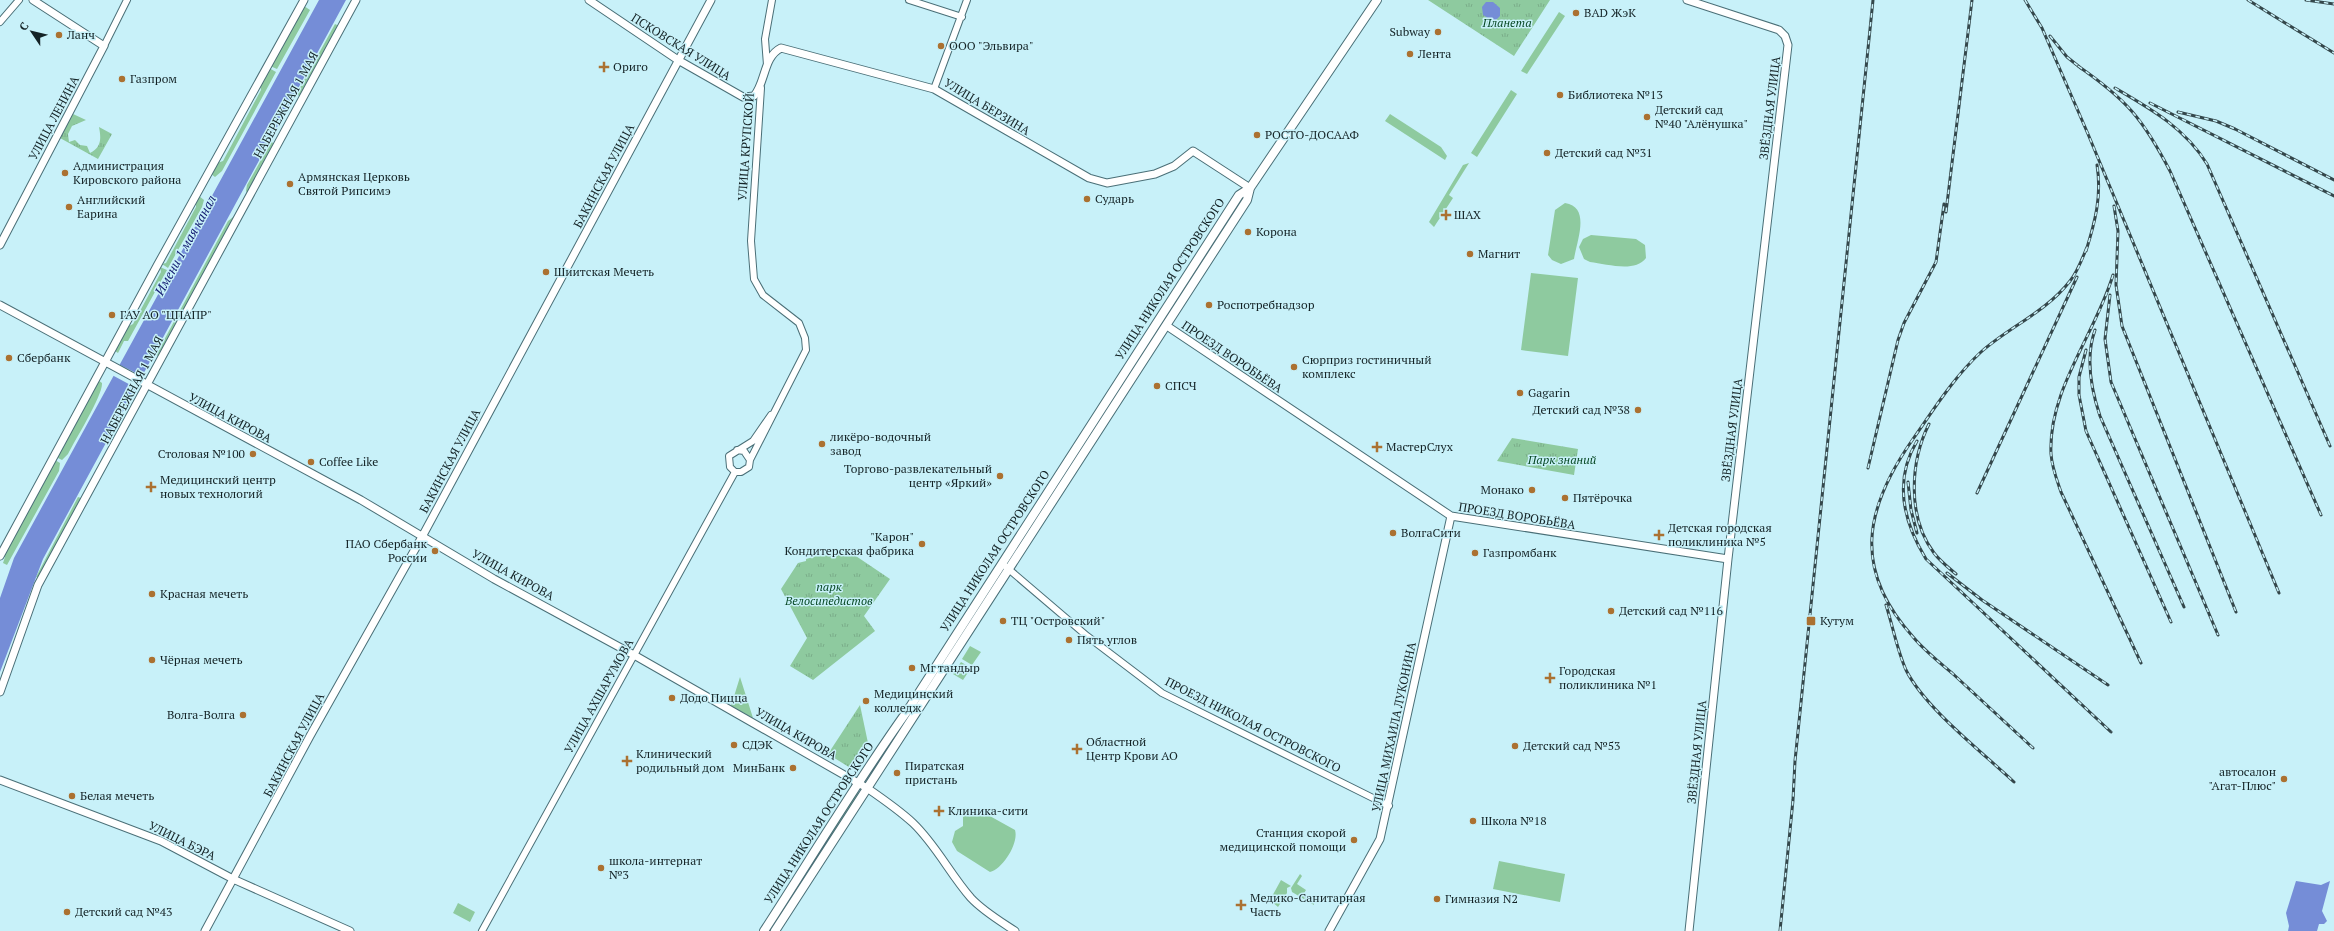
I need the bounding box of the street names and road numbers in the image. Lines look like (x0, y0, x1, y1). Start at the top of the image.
street label: ПСКОВСКАЯ УЛИЦА (629, 10, 735, 84)
street label: НАБЕРЕЖНАЯ 1 МАЯ (250, 48, 321, 161)
street label: ЗВЁЗДНАЯ УЛИЦА (1756, 54, 1783, 161)
street label: УЛИЦА ЛЕНИНА (25, 72, 82, 162)
street label: УЛИЦА БЕРЗИНА (942, 75, 1034, 139)
street label: УЛИЦА КРУПСКОЙ (734, 93, 757, 201)
street label: БАКИНСКАЯ УЛИЦА (570, 121, 638, 230)
street label: УЛИЦА НИКОЛАЯ ОСТРОВСКОГО (1112, 195, 1228, 362)
street label: ПРОЕЗД ВОРОБЬЁВА (1179, 317, 1286, 396)
street label: НАБЕРЕЖНАЯ 1 МАЯ (97, 333, 166, 446)
street label: ЗВЁЗДНАЯ УЛИЦА (1718, 376, 1745, 483)
street label: УЛИЦА КИРОВА (186, 389, 275, 446)
street label: БАКИНСКАЯ УЛИЦА (416, 406, 484, 515)
street label: УЛИЦА НИКОЛАЯ ОСТРОВСКОГО (937, 467, 1053, 634)
street label: ПРОЕЗД ВОРОБЬЁВА (1458, 499, 1577, 532)
street label: УЛИЦА КИРОВА (469, 546, 558, 604)
street label: УЛИЦА АХШАРУМОВА (561, 635, 637, 756)
street label: УЛИЦА МИХАИЛА ЛУКОНИНА (1368, 640, 1419, 813)
street label: ПРОЕЗД НИКОЛАЯ ОСТРОВСКОГО (1163, 674, 1344, 776)
street label: БАКИНСКАЯ УЛИЦА (260, 690, 328, 799)
street label: ЗВЁЗДНАЯ УЛИЦА (1684, 699, 1709, 805)
street label: УЛИЦА КИРОВА (753, 704, 840, 763)
street label: УЛИЦА НИКОЛАЯ ОСТРОВСКОГО (761, 739, 877, 906)
street label: УЛИЦА БЭРА (146, 818, 219, 864)

